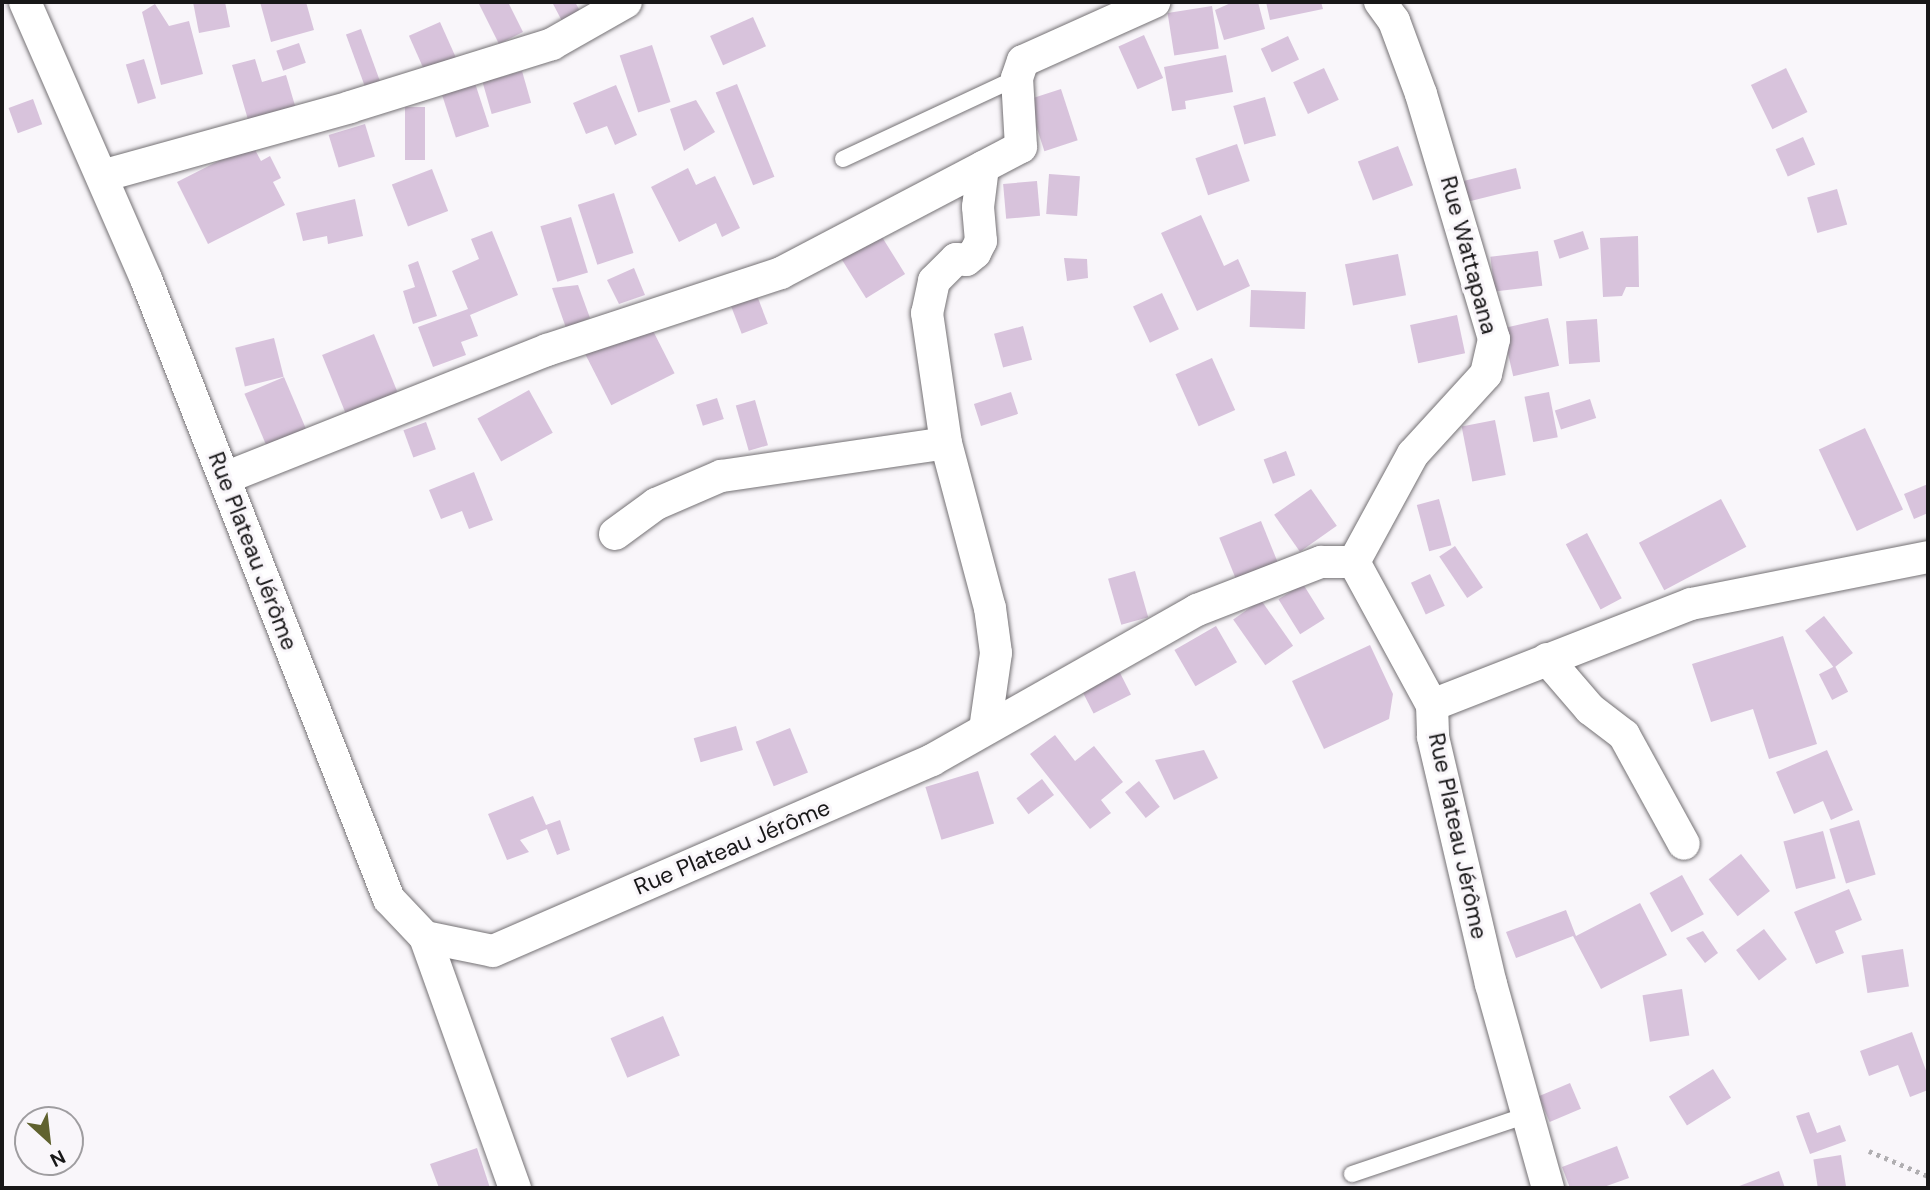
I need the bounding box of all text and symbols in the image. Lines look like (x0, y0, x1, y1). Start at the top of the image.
street label: Rue Wattapana (1435, 173, 1503, 337)
street label: Rue Plateau Jérôme (202, 448, 304, 654)
street label: Rue Plateau Jérôme (1423, 730, 1493, 942)
street label: Rue Plateau Jérôme (630, 793, 834, 901)
north arrow (14, 1106, 84, 1176)
text: N (46, 1144, 70, 1173)

